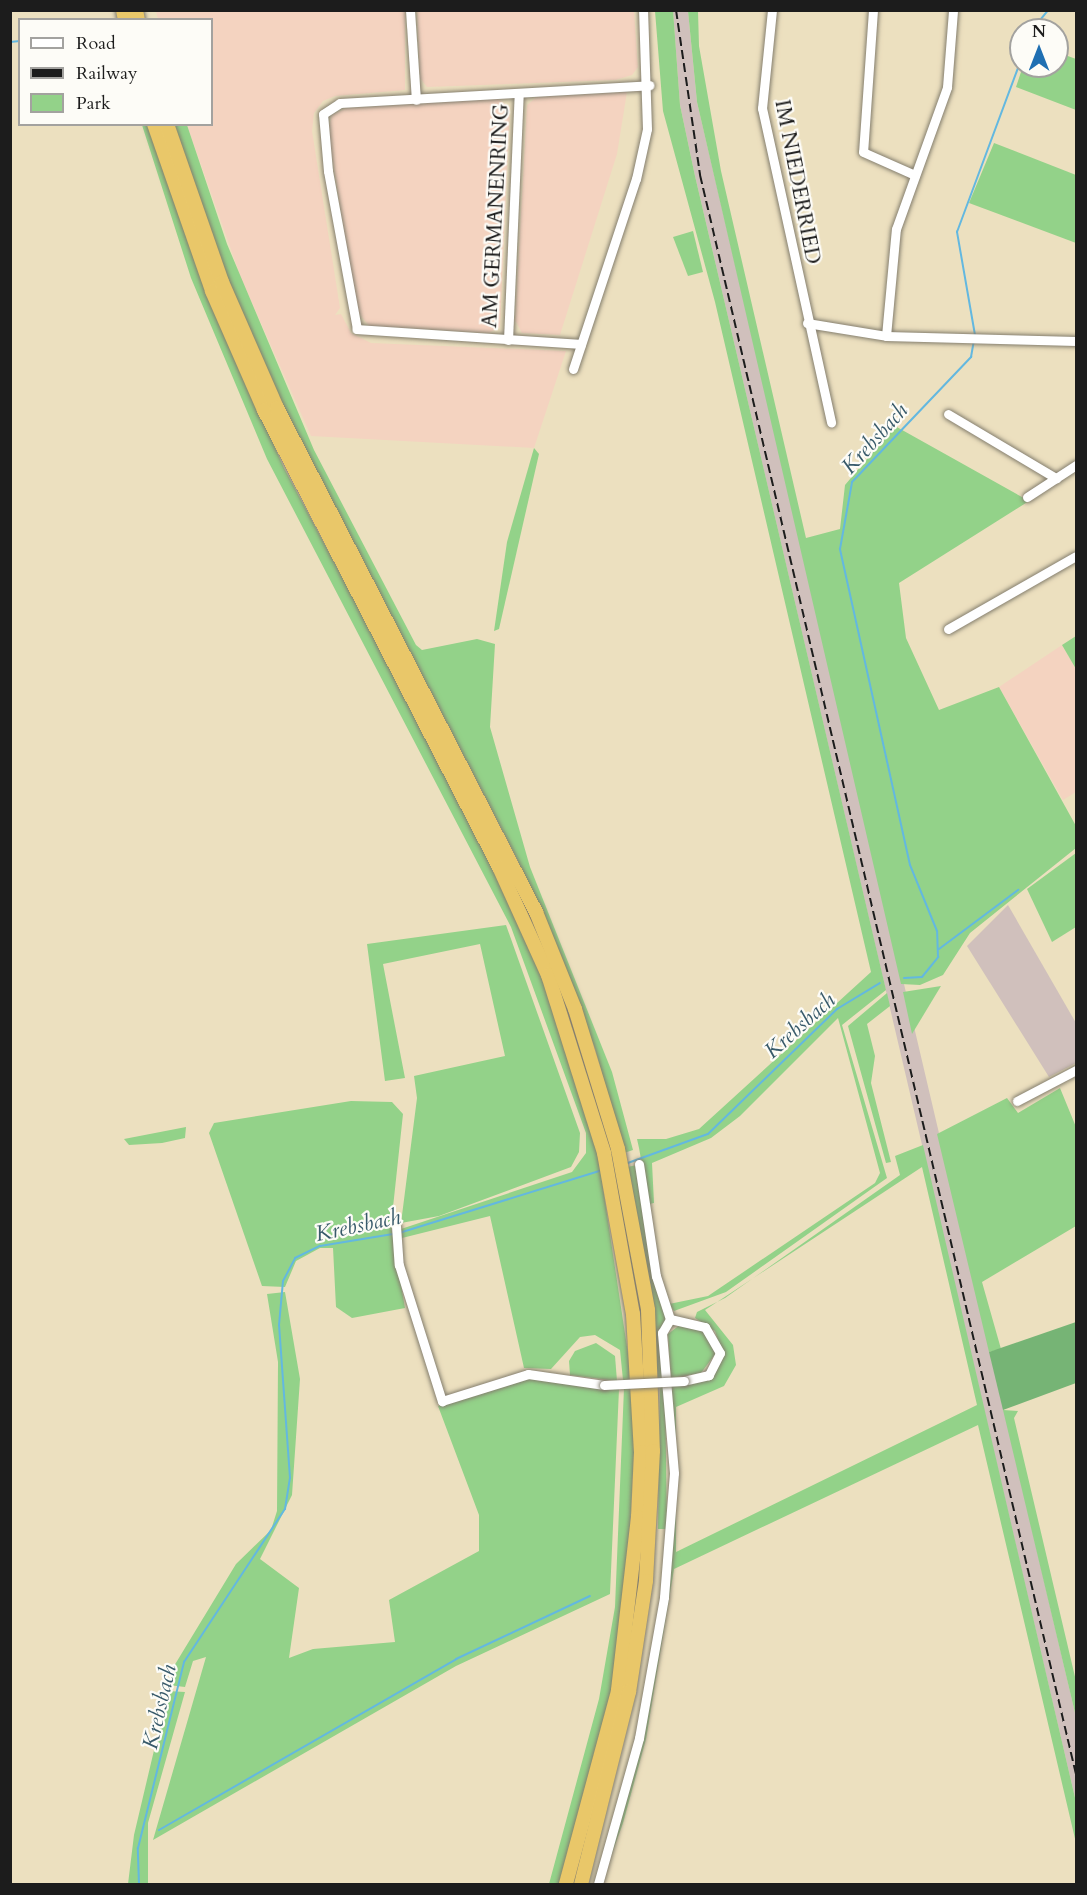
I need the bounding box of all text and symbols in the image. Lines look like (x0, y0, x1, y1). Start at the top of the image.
legend (18, 18, 213, 126)
north arrow (1009, 18, 1069, 78)
text: N (1032, 21, 1046, 43)
text: Road (76, 31, 116, 56)
text: Railway (76, 61, 138, 86)
text: Park (76, 91, 111, 116)
street label: IM NIEDERRIED (769, 98, 825, 266)
street label: AM GERMANENRING (478, 103, 514, 329)
water label: Krebsbach (836, 398, 914, 480)
water label: Krebsbach (759, 987, 841, 1065)
water label: Krebsbach (313, 1204, 403, 1248)
water label: Krebsbach (137, 1662, 183, 1752)

